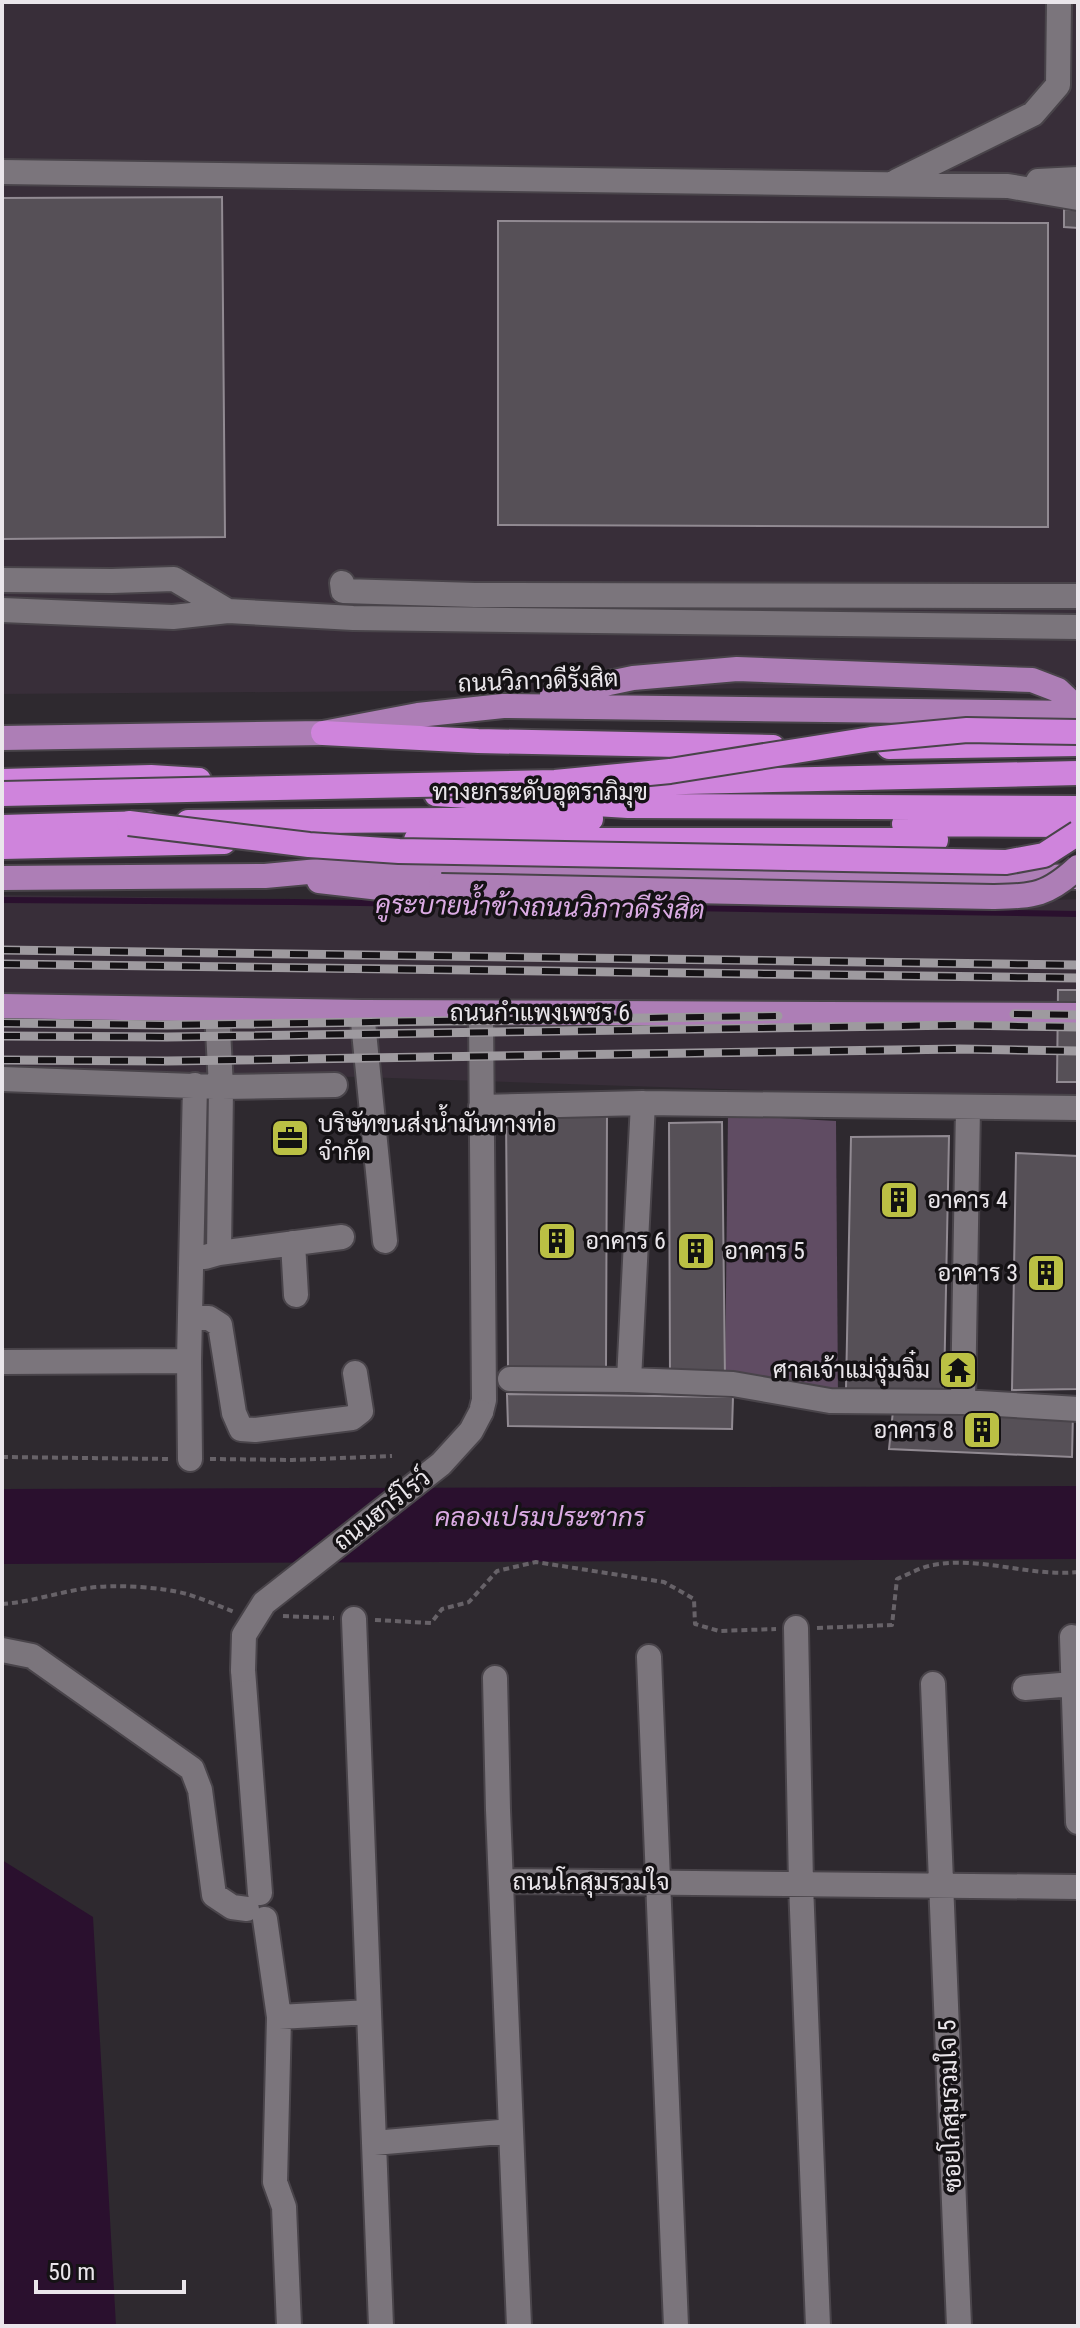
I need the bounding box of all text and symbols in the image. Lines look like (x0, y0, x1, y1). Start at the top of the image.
street label: ถนนวิภาวดีรังสิต (457, 663, 619, 698)
street label: ทางยกระดับอุตราภิมุข (432, 778, 648, 808)
water label: คูระบายน้ำข้างถนนวิภาวดีรังสิต (375, 883, 705, 928)
street label: ถนนกำแพงเพชร 6 (450, 999, 630, 1027)
place label: บริษัทขนส่งน้ำมันทางท่อ จำกัด (318, 1104, 557, 1166)
office icon: บริษัทขนส่งน้ำมันทางท่อ จำกัด (269, 1117, 311, 1159)
building icon: อาคาร 4 (878, 1179, 920, 1221)
place label: อาคาร 4 (927, 1186, 1008, 1214)
building icon: อาคาร 6 (536, 1220, 578, 1262)
place label: อาคาร 6 (585, 1227, 666, 1255)
building icon: อาคาร 5 (675, 1230, 717, 1272)
place label: อาคาร 5 (724, 1237, 805, 1265)
building icon: อาคาร 3 (1025, 1252, 1067, 1294)
place label: อาคาร 3 (937, 1259, 1018, 1287)
place label: ศาลเจ้าแม่จุ๋มจิ๋ม (773, 1349, 930, 1386)
temple icon: ศาลเจ้าแม่จุ๋มจิ๋ม (937, 1349, 979, 1391)
building icon: อาคาร 8 (961, 1409, 1003, 1451)
place label: อาคาร 8 (873, 1416, 954, 1444)
street label: ถนนฮาร์โรว์ (327, 1462, 436, 1556)
water label: คลองเปรมประชากร (435, 1502, 647, 1532)
street label: ถนนโกสุมรวมใจ (512, 1866, 670, 1898)
street label: ซอยโกสุมรวมใจ 5 (931, 2019, 969, 2193)
scale bar (36, 2244, 184, 2294)
text: 50 m (48, 2258, 95, 2286)

